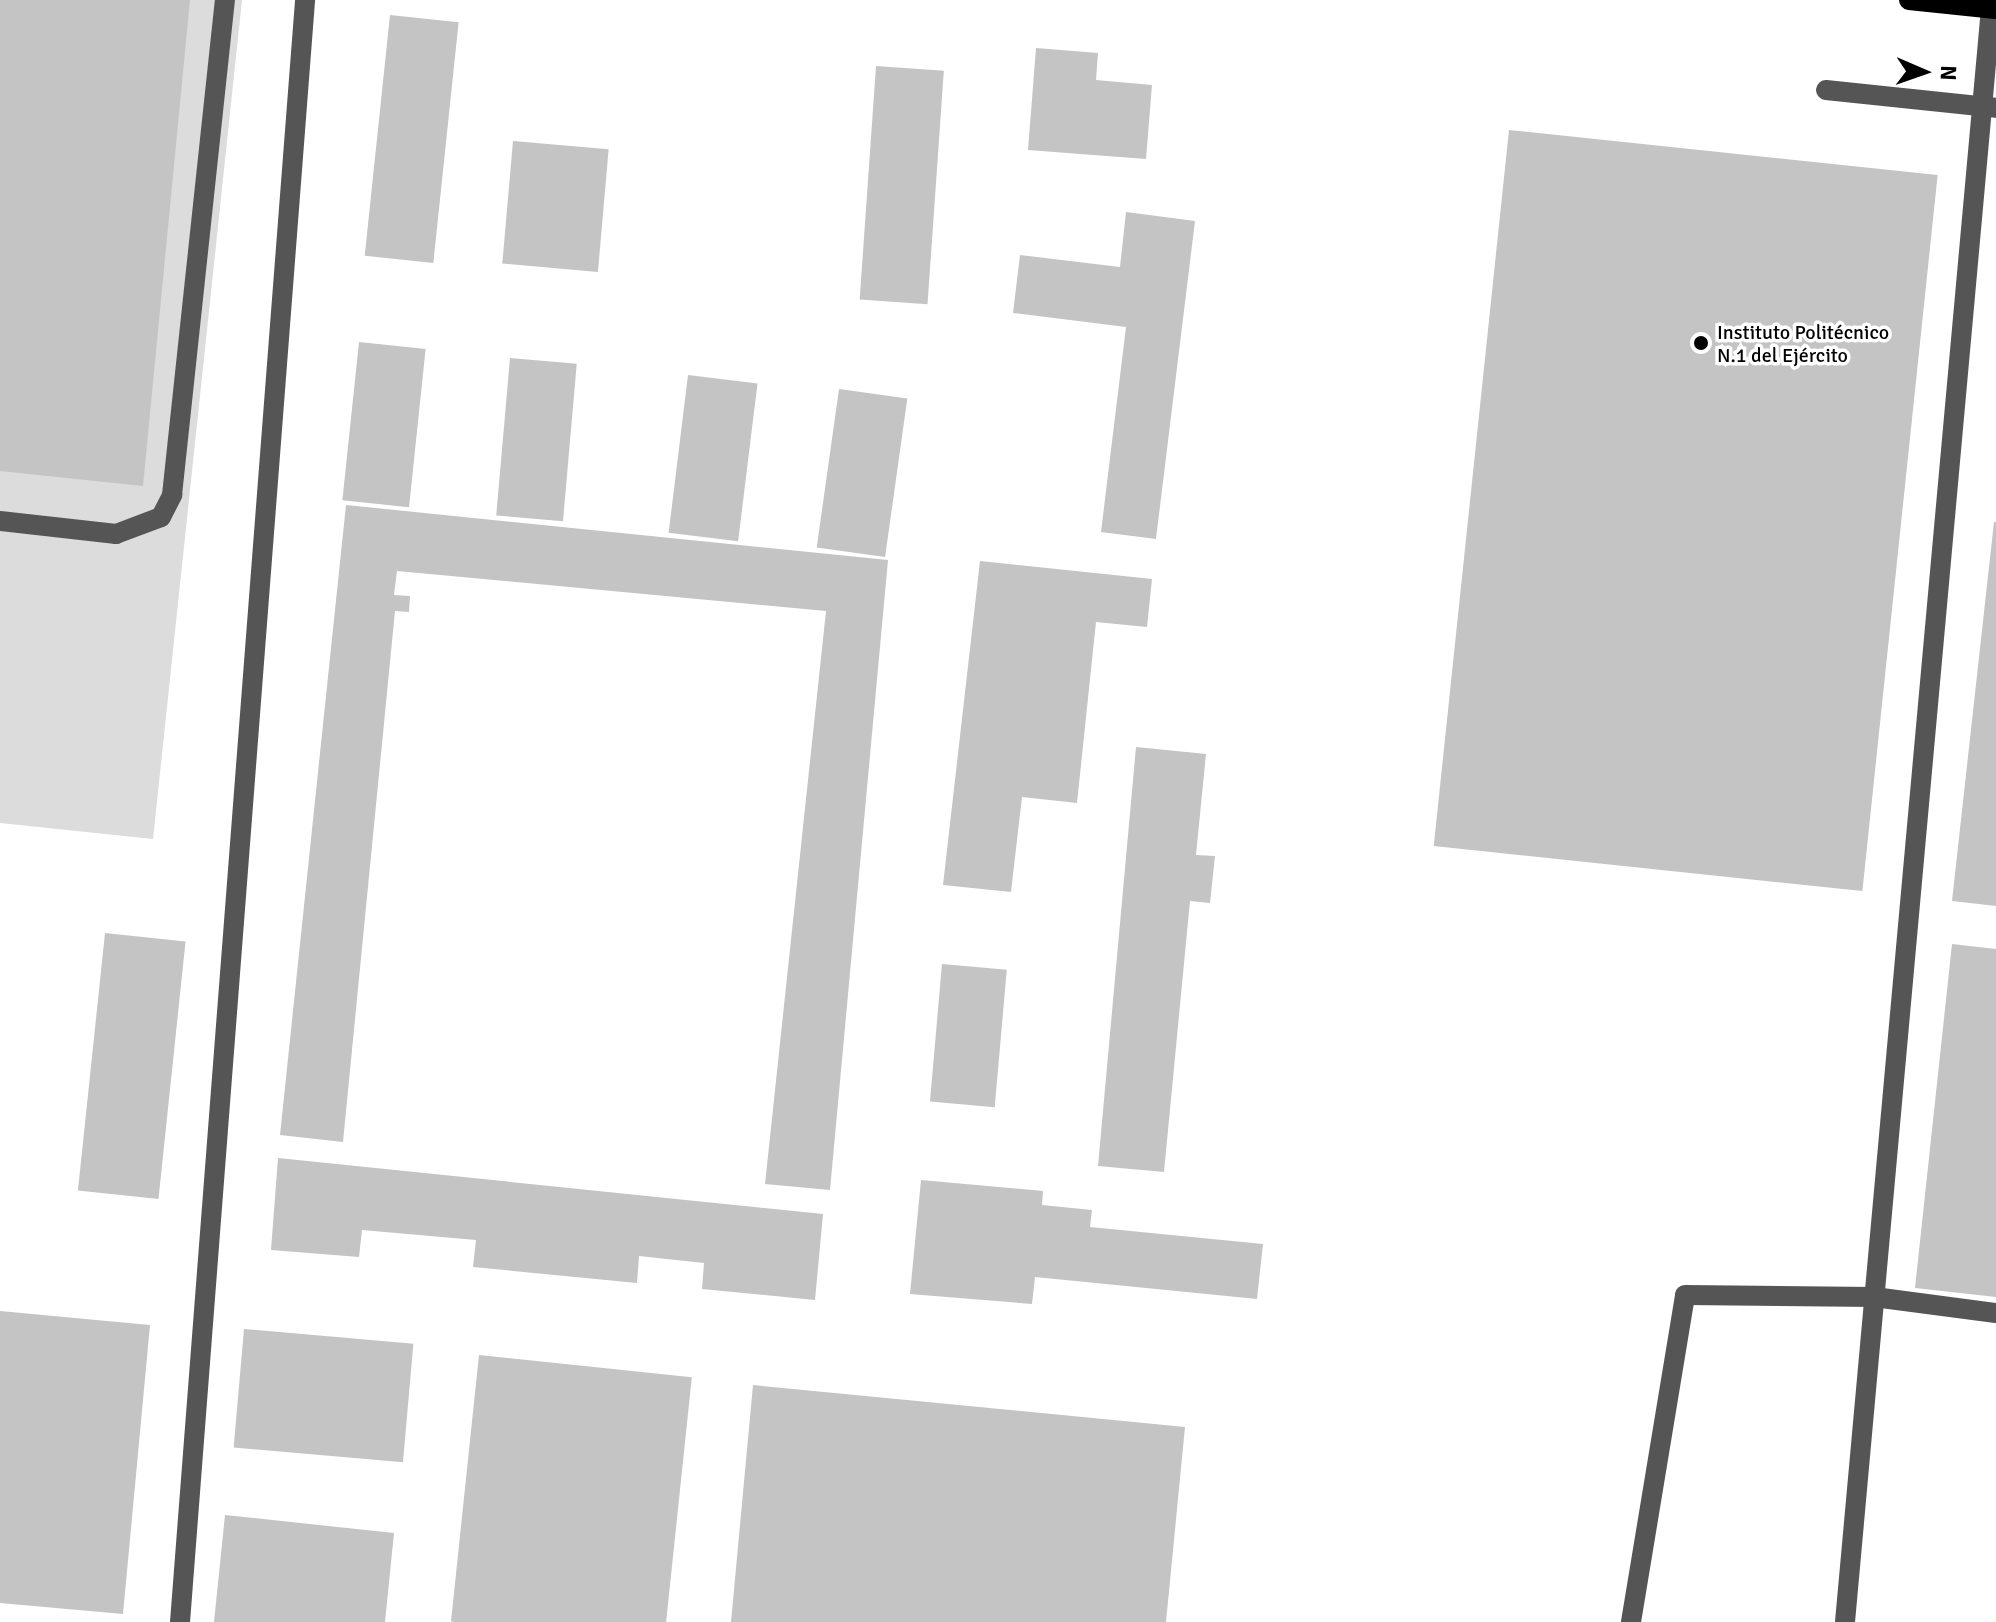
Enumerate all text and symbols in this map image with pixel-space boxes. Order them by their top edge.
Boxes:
north arrow [1884,32,1964,112]
text: N [1935,65,1962,81]
place label: Instituto Politécnico N.1 del Ejército [1717,320,1889,367]
marker: Instituto Politécnico N.1 del Ejército [1692,334,1710,352]

